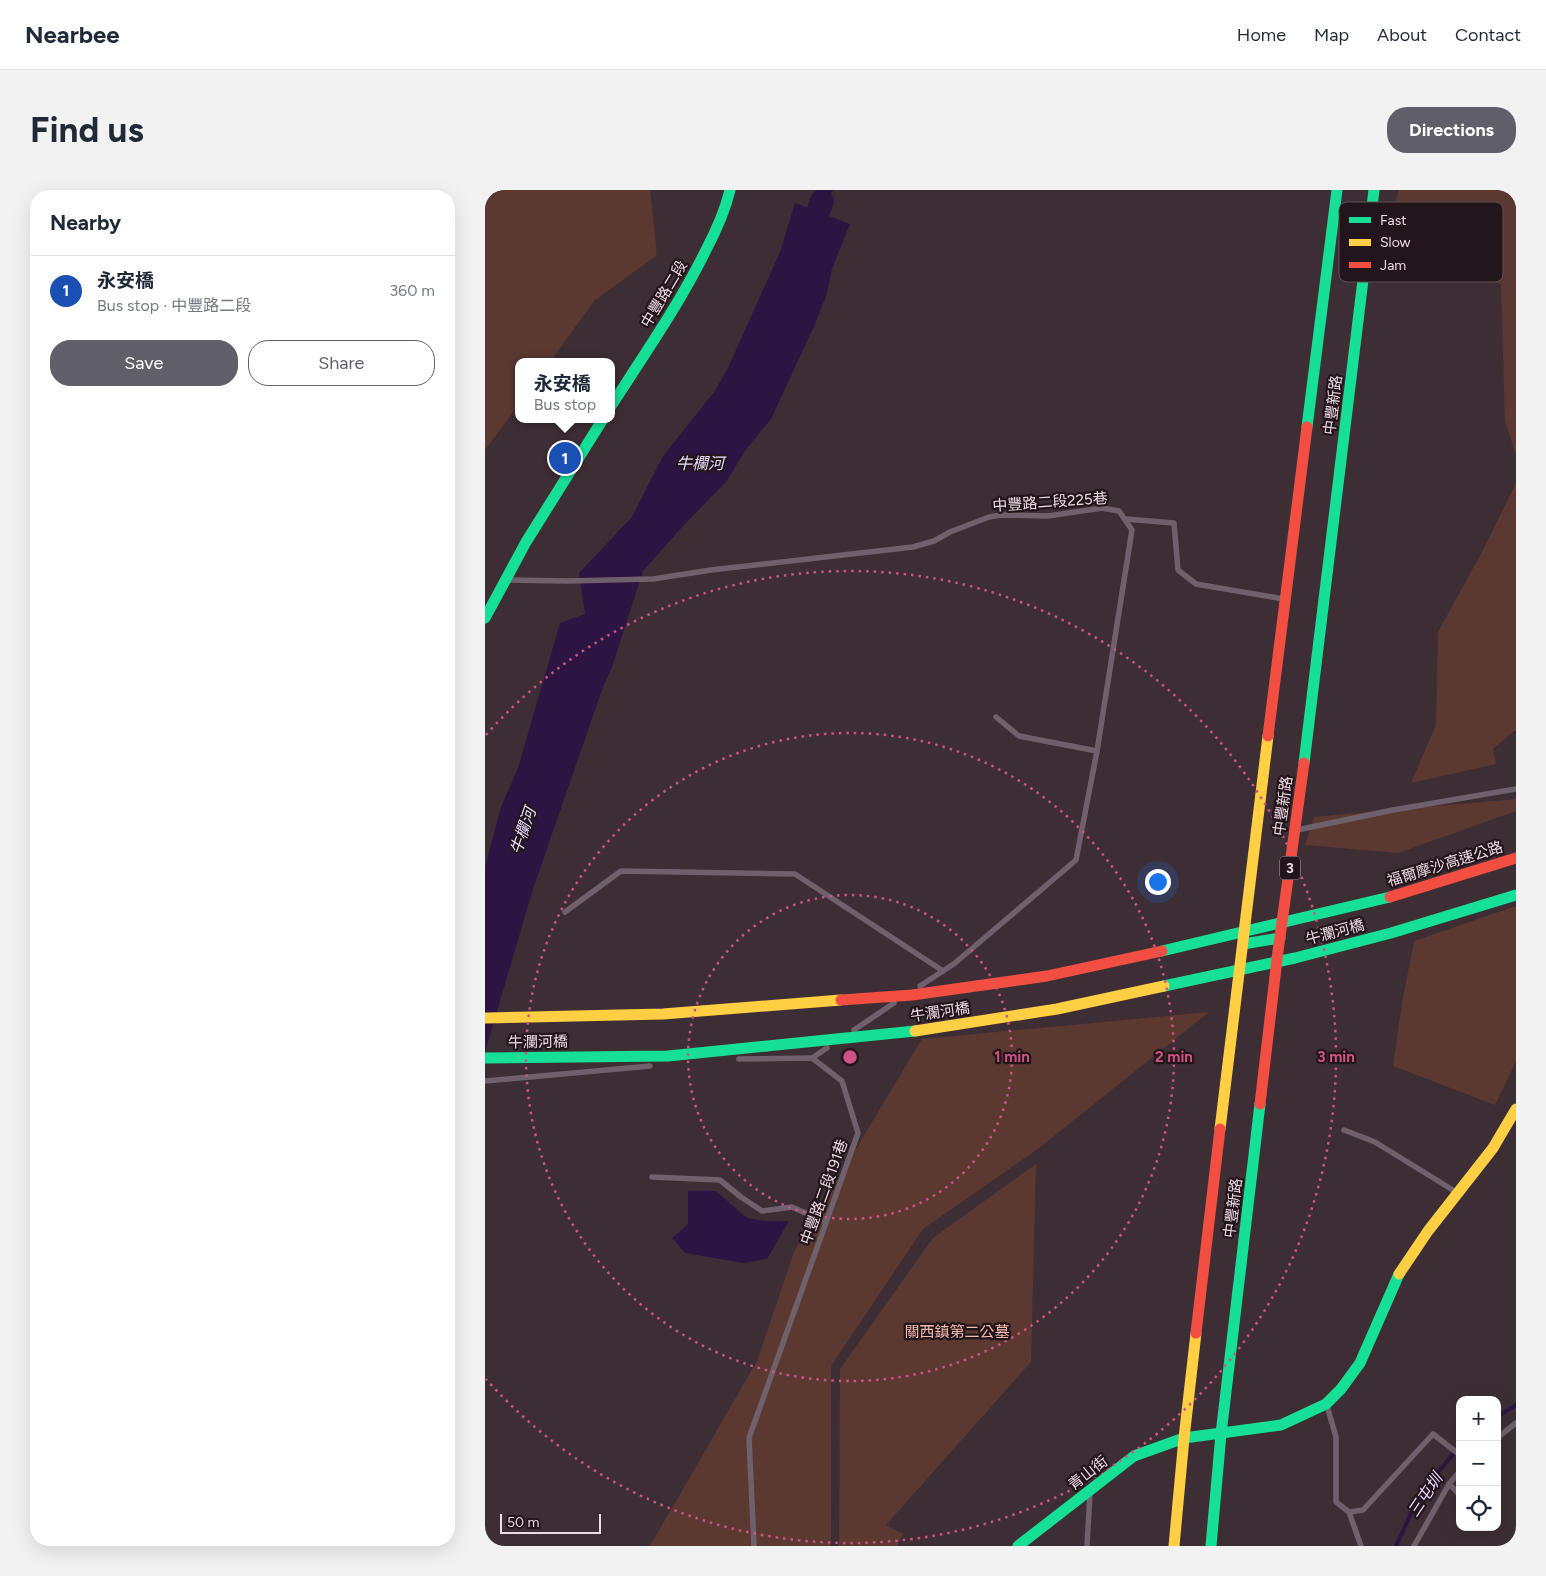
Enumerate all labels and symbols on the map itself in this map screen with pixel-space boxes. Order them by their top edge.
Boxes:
legend [1339,202,1503,282]
text: Fast [1380,212,1406,229]
text: Slow [1380,234,1411,251]
street label: 中豐路二段 [637,257,691,331]
text: Jam [1380,257,1406,274]
street label: 中豐新路 [1320,374,1346,436]
pin: 1 [549,439,581,477]
water label: 牛欄河 [676,454,727,473]
street label: 中豐路二段225巷 [992,489,1108,515]
street label: 中豐新路 [1270,775,1296,837]
water label: 牛欄河 [506,802,541,857]
street label: 福爾摩沙高速公路 [1385,838,1505,890]
road number: 3 [1280,856,1300,880]
your location [1145,869,1171,895]
street label: 牛瀾河橋 [1304,916,1366,948]
street label: 牛瀾河橋 [909,999,971,1025]
street label: 牛瀾河橋 [508,1032,568,1052]
centre of rings [841,1048,859,1066]
text: 1 min [994,1048,1030,1066]
text: 2 min [1155,1048,1193,1066]
text: 3 min [1317,1048,1355,1066]
street label: 中豐路二段191巷 [797,1137,851,1247]
street label: 中豐新路 [1220,1177,1246,1239]
park label: 關西鎮第二公墓 [904,1323,1010,1341]
street label: 青山街 [1065,1452,1111,1494]
water label: 三屯圳 [1404,1468,1447,1520]
scale bar [500,1511,601,1534]

